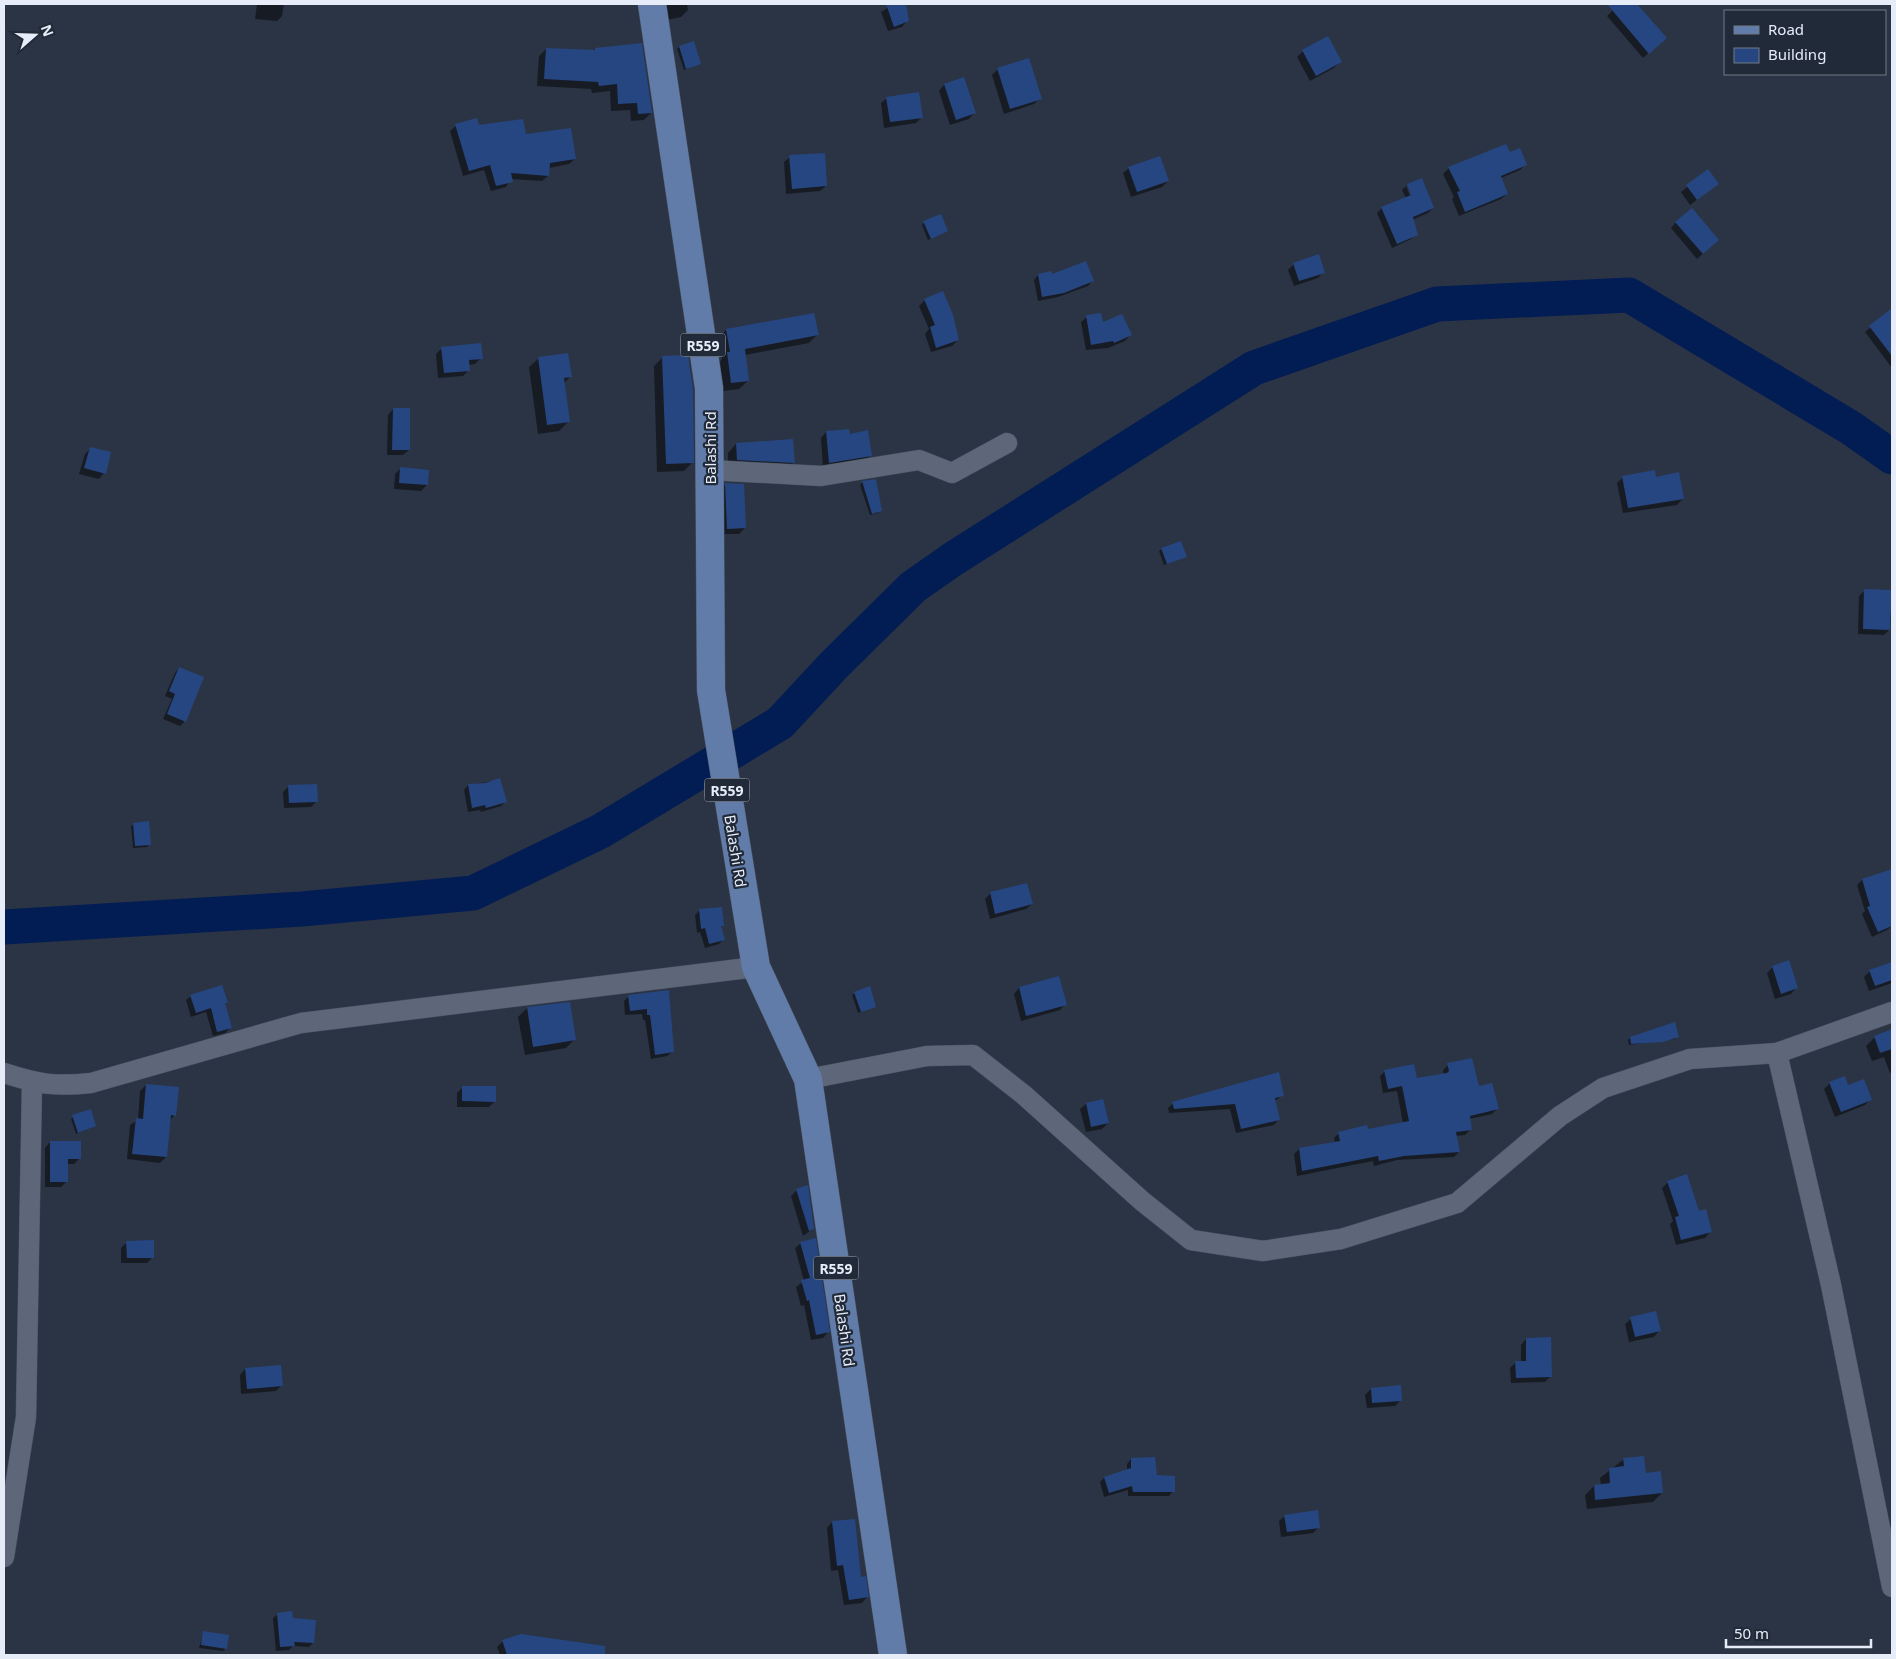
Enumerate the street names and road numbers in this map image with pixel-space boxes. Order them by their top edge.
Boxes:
road number: R559 [680,334,726,356]
street label: Balashi Rd [700,411,720,485]
road number: R559 [704,778,750,802]
street label: Balashi Rd [720,813,752,889]
road number: R559 [814,1256,858,1280]
street label: Balashi Rd [830,1292,860,1368]

